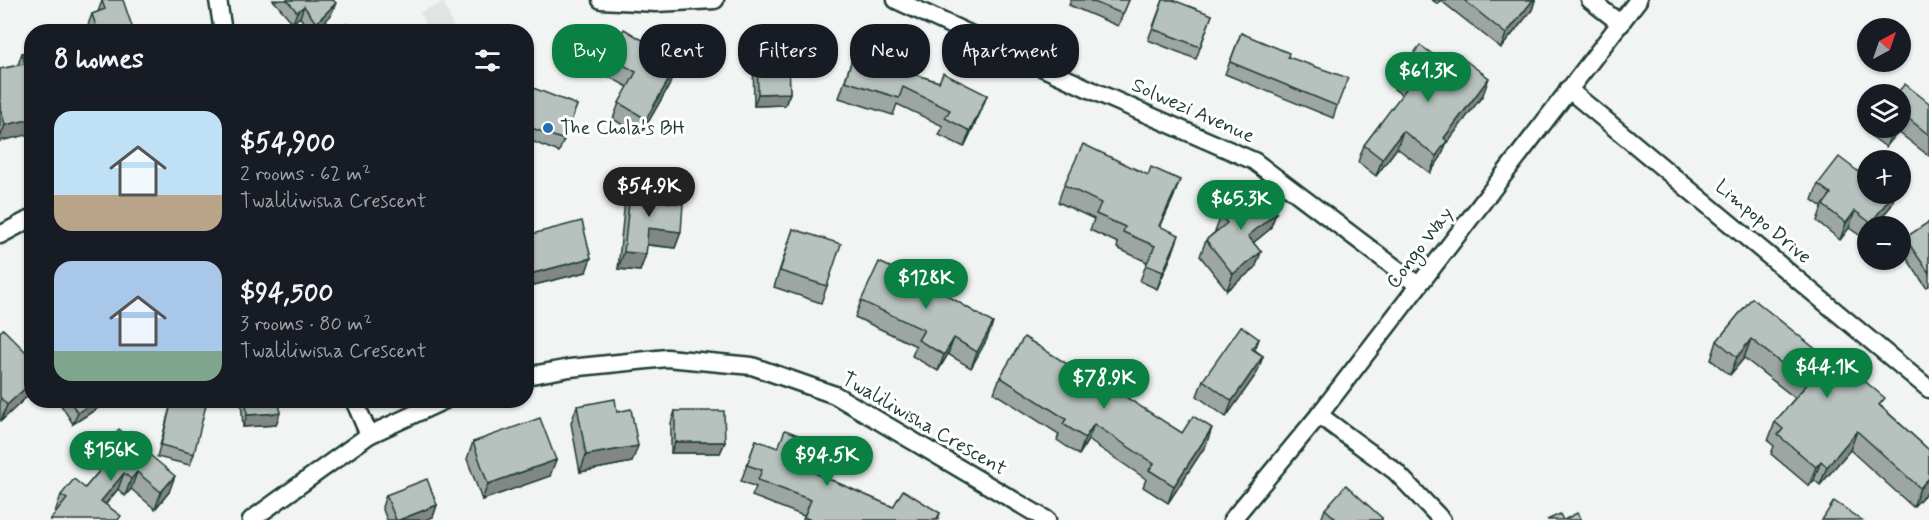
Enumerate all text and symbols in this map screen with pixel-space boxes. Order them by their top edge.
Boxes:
north arrow [1857,18,1911,72]
map controls [1857,18,1911,270]
chip: Buy [552,24,627,78]
chip: Rent [639,24,726,78]
chip: Filters [738,24,838,78]
chip: New [850,24,930,78]
chip: Apartment [942,24,1079,78]
text: 8 homes [54,43,144,77]
icon: filters [471,44,504,77]
pin: $61.3K [1379,52,1477,103]
text: $61.3K [1399,58,1457,85]
street label: Solwezi Avenue [1127,72,1259,150]
button: layers [1857,84,1911,138]
place label: The Chola's BH [560,115,685,142]
marker: The Chola's BH [541,121,555,135]
text: $54,900 [240,127,335,161]
icon: home [102,135,174,207]
button: + [1857,150,1911,204]
text: 2 rooms · 62 m² [240,161,371,188]
pin: $54.9K [600,167,698,218]
text: $54.9K [617,173,681,200]
street label: Limpopo Drive [1709,174,1817,270]
pin: $65.3K [1192,180,1290,231]
text: $65.3K [1211,186,1271,213]
text: Twaliliwisha Crescent [240,188,427,215]
street label: Congo Way [1380,202,1460,295]
button: − [1857,216,1911,270]
pin: $128K [884,259,968,310]
text: $128K [898,265,954,292]
text: $94,500 [240,277,333,311]
icon: home [102,285,174,357]
text: 3 rooms · 80 m² [240,311,372,338]
text: Twaliliwisha Crescent [240,338,427,365]
pin: $44.1K [1778,348,1876,399]
text: $44.1K [1796,354,1858,381]
pin: $78.9K [1055,359,1153,410]
text: $78.9K [1073,365,1135,392]
street label: Twaliliwisha Crescent [836,366,1012,482]
pin: $156K [69,431,153,482]
pin: $94.5K [778,436,876,487]
text: $156K [84,437,138,464]
text: $94.5K [795,442,859,469]

